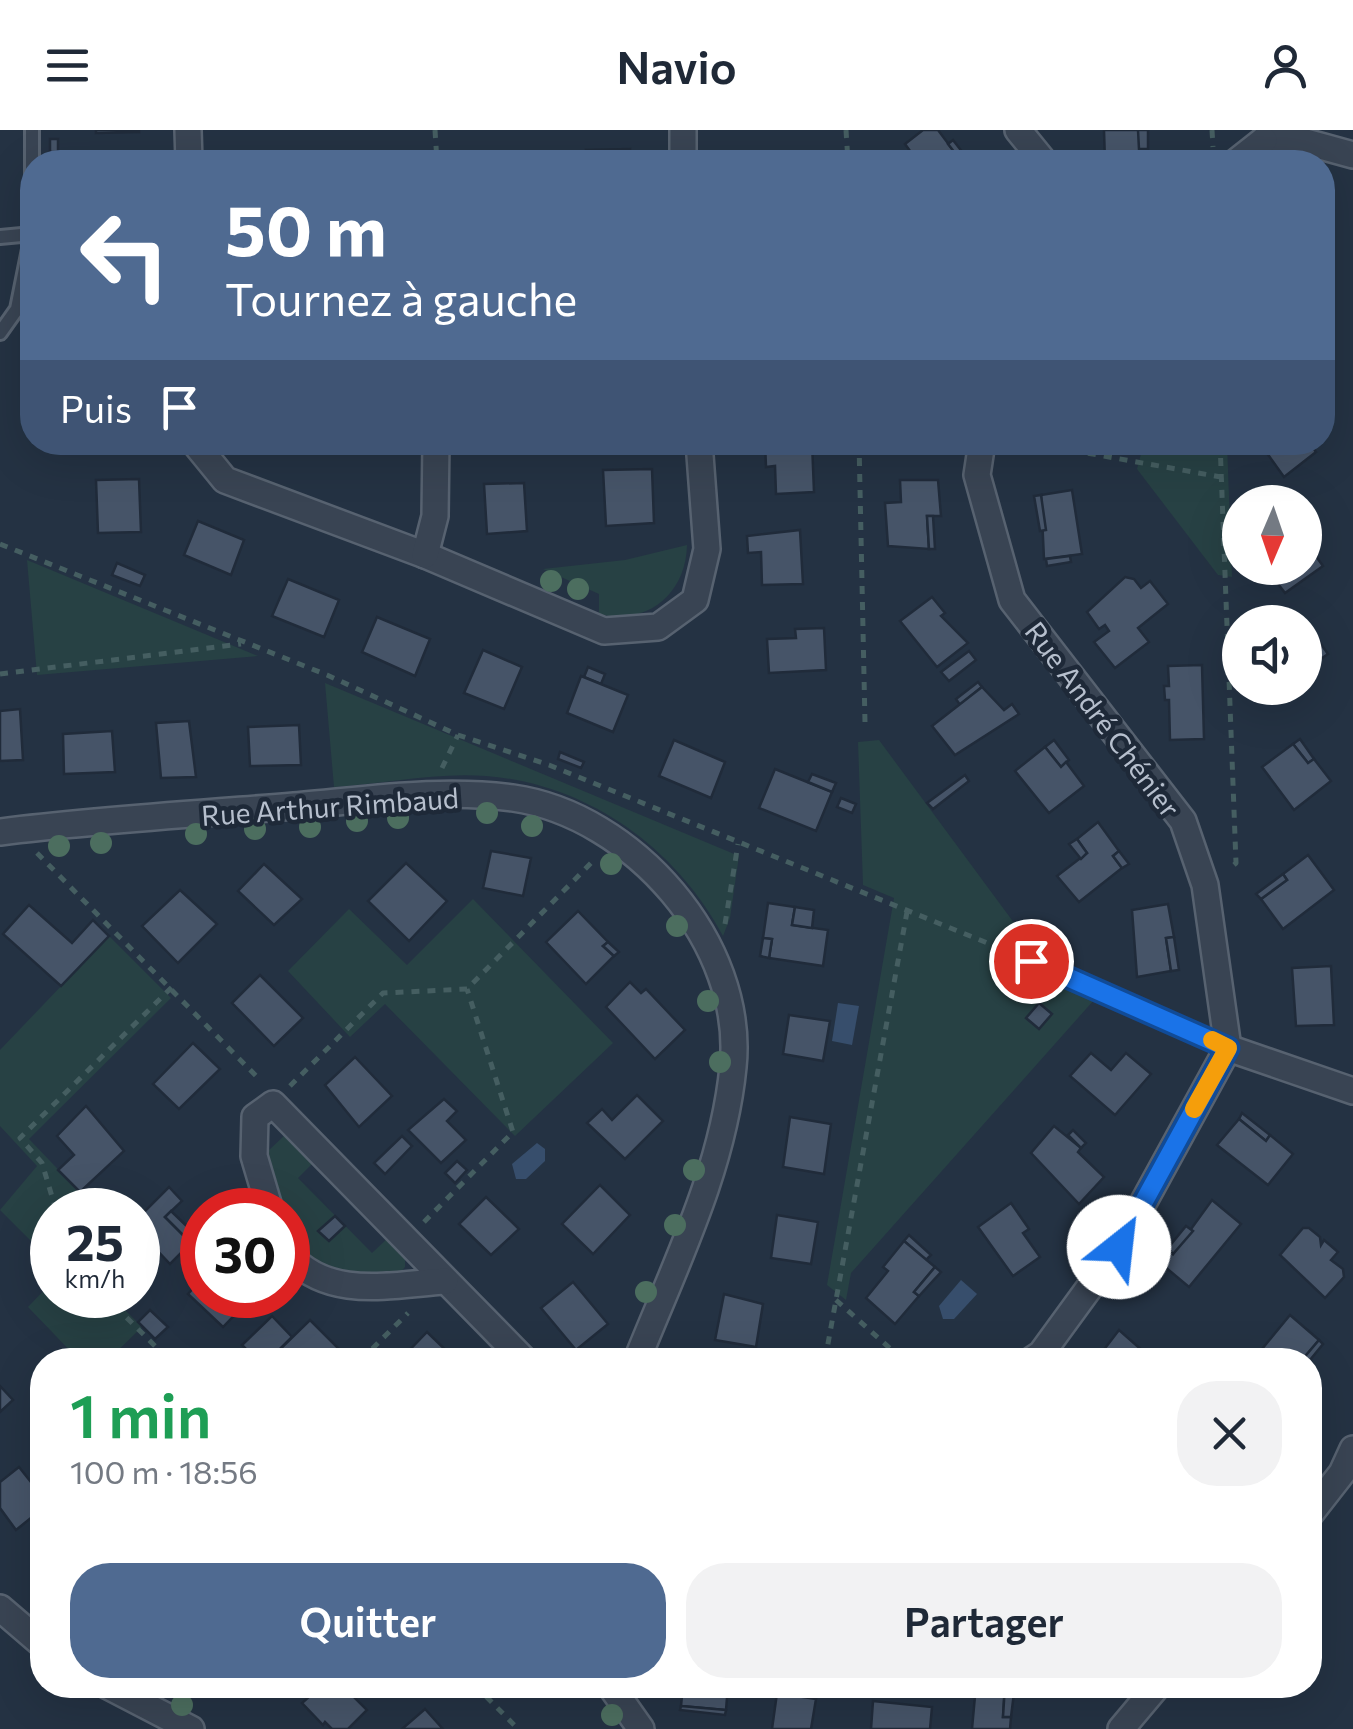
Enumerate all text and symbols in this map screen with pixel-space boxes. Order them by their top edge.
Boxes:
icon: menu [40,38,95,93]
text: Navio [616,38,737,93]
icon: person [1258,38,1313,93]
text: 50 m [225,185,387,270]
icon: left [60,190,190,320]
text: Tournez à gauche [225,270,577,325]
icon: arrive [152,380,207,435]
text: Puis [60,384,132,431]
north arrow [1222,485,1322,585]
map controls [1222,485,1322,705]
button: sound [1222,605,1322,705]
street label: Rue André Chénier [1018,615,1188,823]
street label: Rue Arthur Rimbaud [200,780,460,832]
pin [989,919,1074,1004]
icon: arrive [1004,934,1059,989]
speed limit sign: 30 [180,1188,310,1318]
position arrow [1067,1195,1171,1299]
text: 25 [66,1210,124,1271]
text: km/h [65,1263,125,1293]
text: 1 min [70,1377,211,1450]
button: close [1177,1381,1282,1486]
text: 100 m · 18:56 [70,1451,258,1491]
button: Quitter [70,1563,666,1678]
button: Partager [686,1563,1282,1678]

